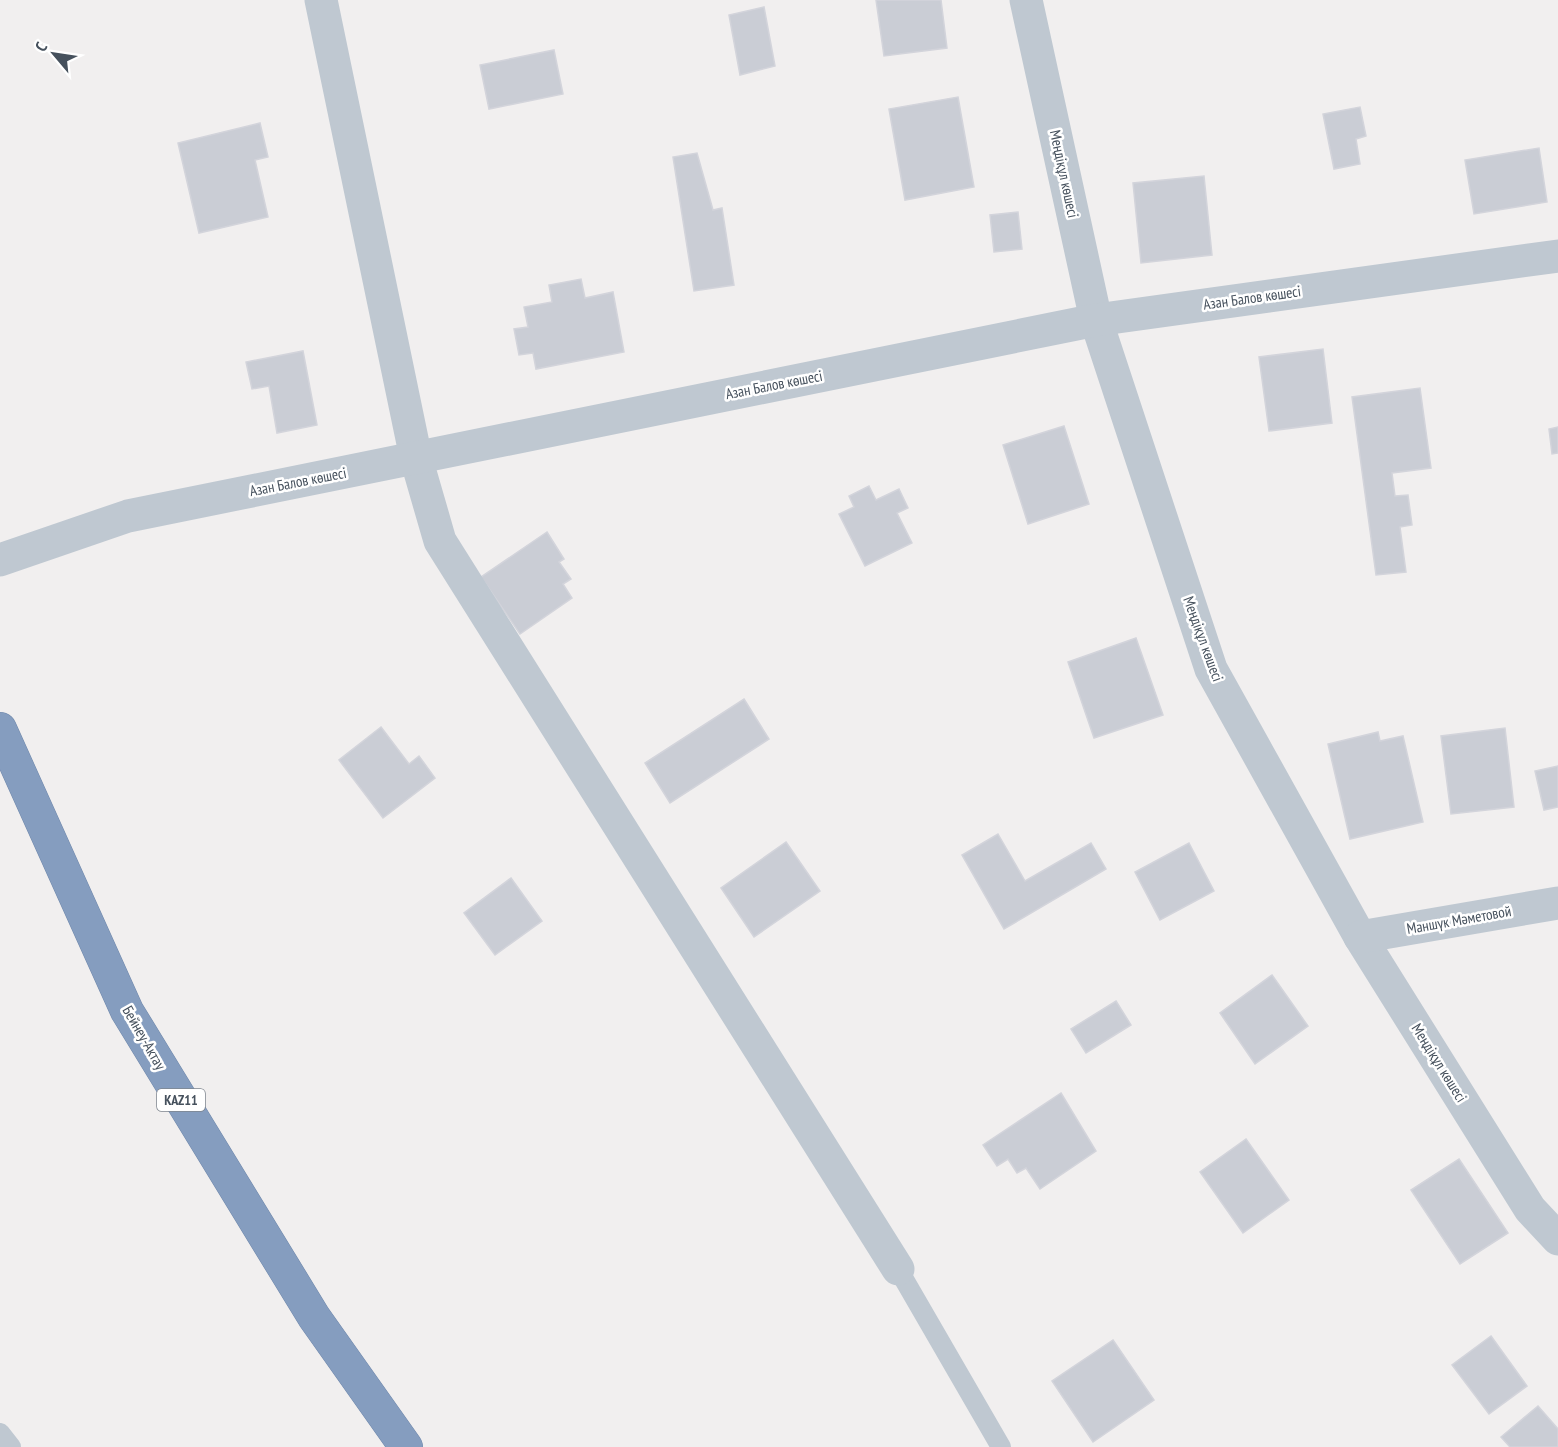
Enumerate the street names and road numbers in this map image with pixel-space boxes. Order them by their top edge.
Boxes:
street label: Меңдіқұл көшесі [1046,128,1083,220]
street label: Азан Балов көшесі [1202,281,1302,314]
street label: Азан Балов көшесі [724,366,824,403]
street label: Азан Балов көшесі [248,463,348,500]
street label: Меңдіқұл көшесі [1179,594,1228,684]
street label: Маншүк Мәметовой [1405,901,1513,938]
street label: Бейнеу-Актау [118,1002,171,1073]
street label: Меңдіқұл көшесі [1408,1020,1471,1106]
road number: KAZ11 [157,1089,205,1111]

